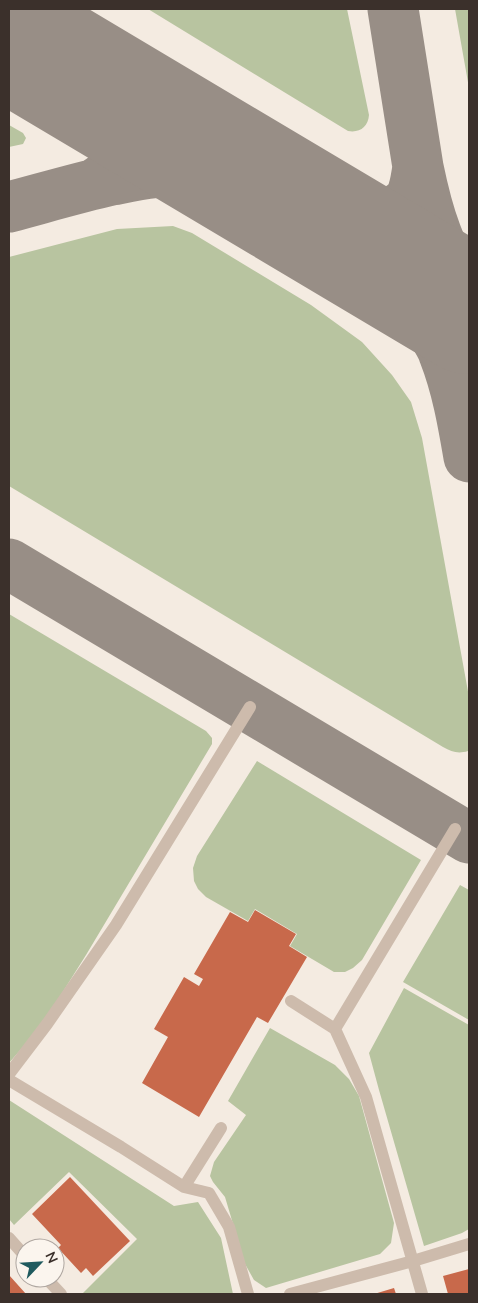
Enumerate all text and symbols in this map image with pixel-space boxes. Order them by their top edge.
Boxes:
north arrow [15,1238,65,1288]
text: N [41,1249,62,1266]

